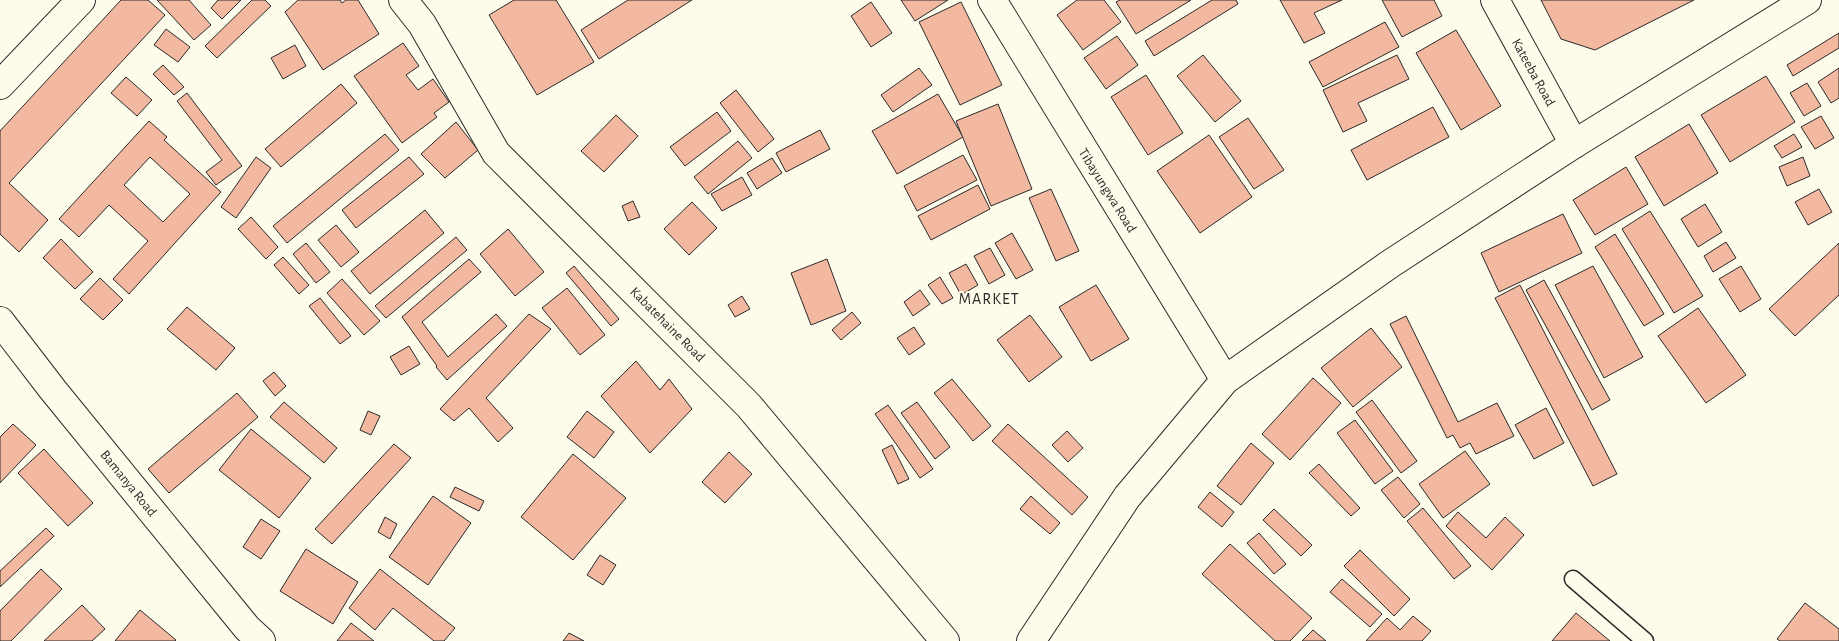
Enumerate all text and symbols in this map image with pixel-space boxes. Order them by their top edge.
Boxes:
street label: Kateeba Road [1509,36,1557,109]
street label: Tibayungwa Road [1076,146,1139,235]
street label: Kabatehaine Road [627,285,707,365]
district label: MARKET [958,291,1020,307]
street label: Bamanya Road [97,448,159,519]

